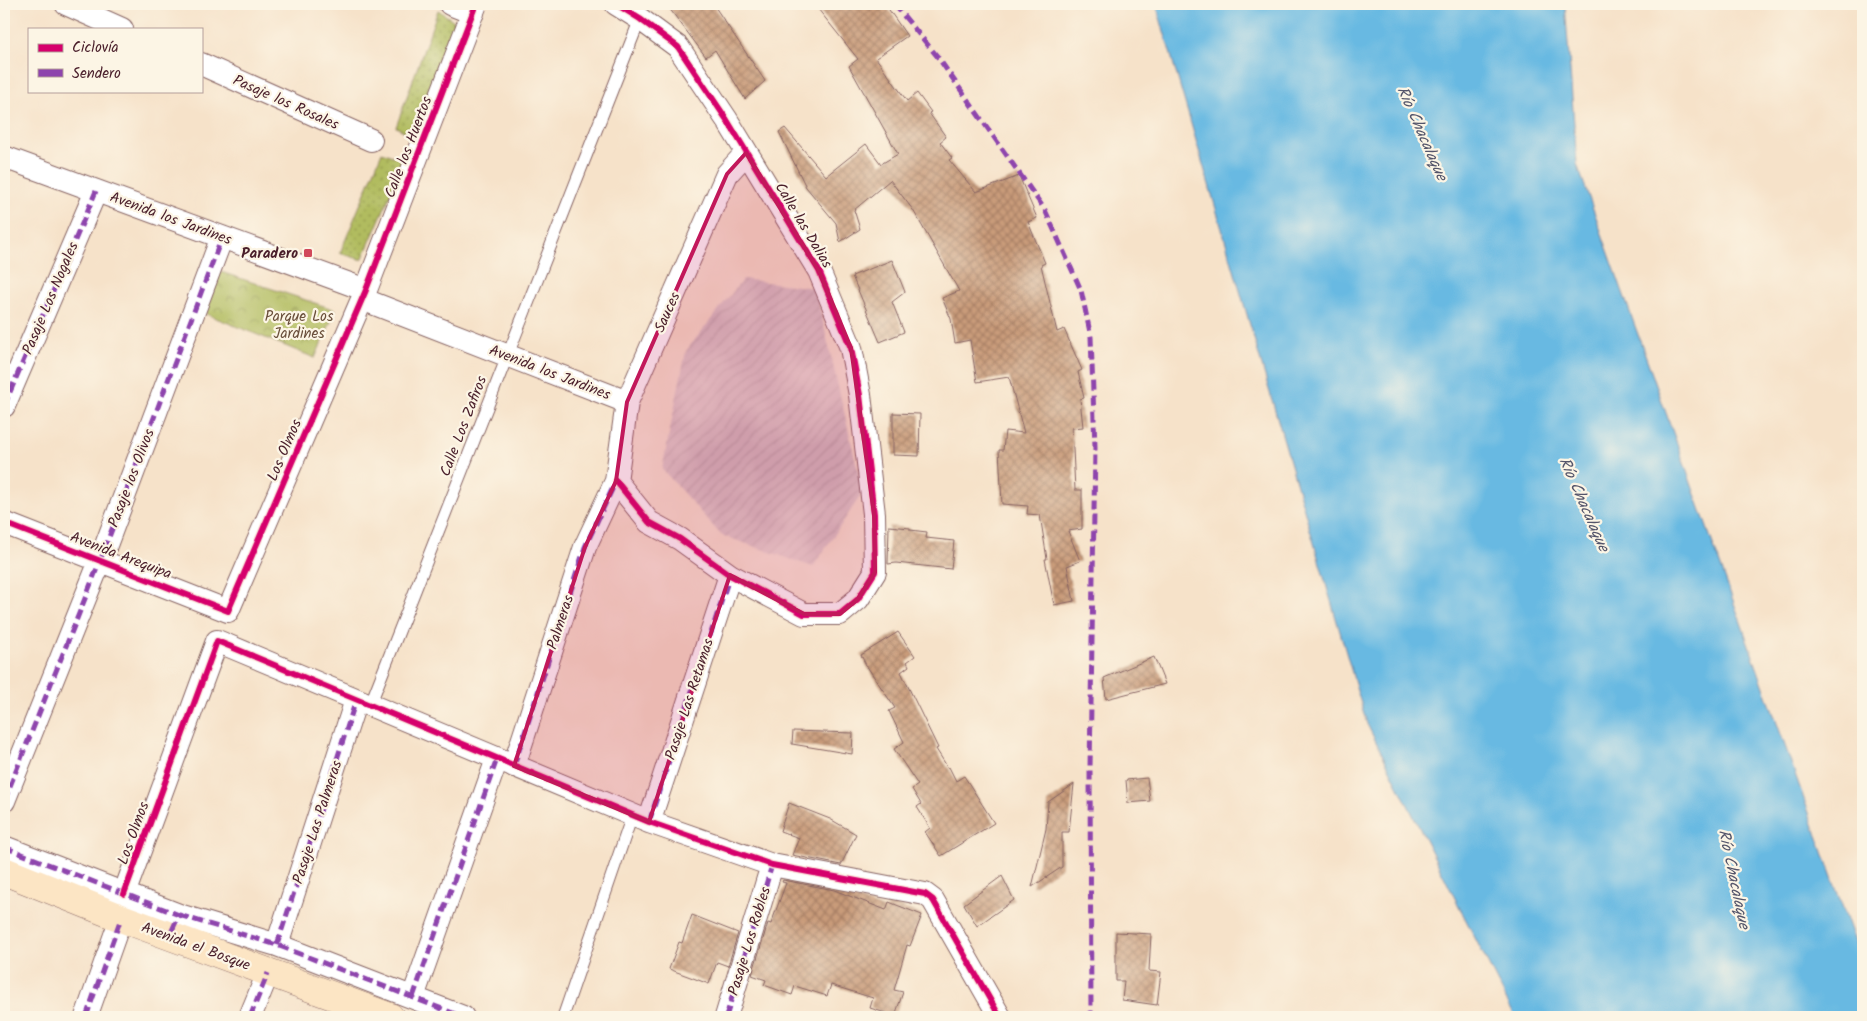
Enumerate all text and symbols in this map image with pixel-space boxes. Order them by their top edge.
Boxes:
legend [28,28,202,92]
text: Ciclovía [72,36,119,60]
text: Sendero [72,62,121,86]
street label: Pasaje los Rosales [229,69,343,137]
water label: Río Chacalaque [1390,82,1454,186]
street label: Calle los Huertos [379,93,440,202]
street label: Calle las Dalias [768,178,839,274]
street label: Avenida los Jardines [106,186,236,252]
street label: Pasaje Los Nogales [16,238,86,359]
place label: Paradero [241,242,298,266]
marker: Paradero [302,247,314,259]
street label: Sauces [648,288,688,336]
park label: Parque Los Jardines [265,305,334,346]
street label: Avenida los Jardines [485,339,614,407]
street label: Calle Los Zafiros [434,372,494,480]
street label: Los Olmos [261,415,309,485]
street label: Pasaje los Olivos [102,425,162,531]
water label: Río Chacalaque [1552,453,1616,557]
street label: Avenida Arequipa [66,526,175,586]
street label: Palmeras [541,591,581,653]
street label: Pasaje Las Retamas [659,635,721,763]
street label: Pasaje Las Palmeras [287,757,349,887]
street label: Los Olmos [111,798,157,868]
water label: Río Chacalaque [1711,827,1757,933]
street label: Pasaje Los Robles [722,883,778,999]
street label: Avenida el Bosque [138,916,254,978]

